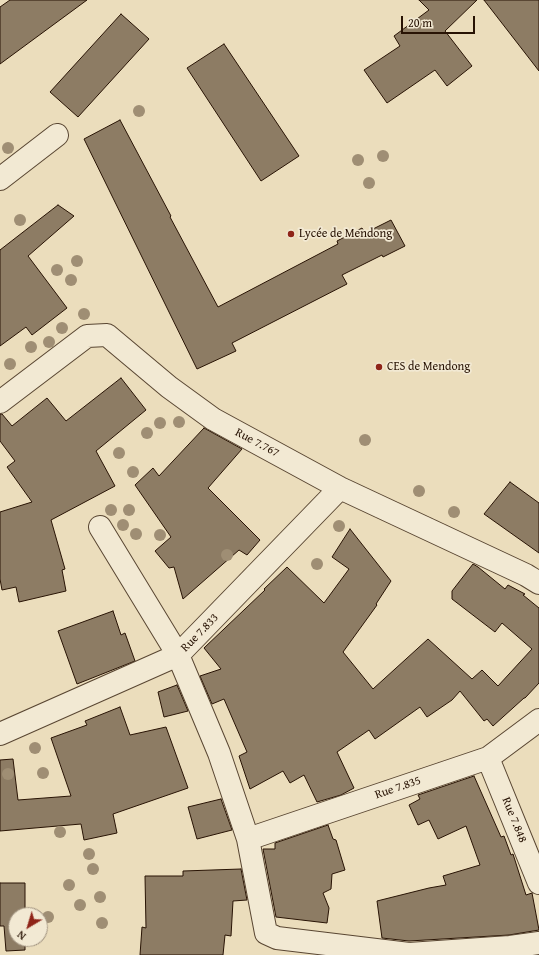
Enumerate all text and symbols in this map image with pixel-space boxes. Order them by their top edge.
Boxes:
scale bar [403,8,477,34]
text: 20 m [408,14,432,31]
place label: Lycée de Mendong [299,227,392,241]
marker: Lycée de Mendong [286,229,296,239]
place label: CES de Mendong [387,360,470,374]
marker: CES de Mendong [374,362,384,372]
street label: Rue 7.767 [233,425,281,461]
street label: Rue 7.833 [178,611,222,655]
street label: Rue 7.835 [373,773,423,803]
street label: Rue 7.848 [498,795,530,845]
north arrow [8,907,48,947]
text: N [13,927,29,944]

